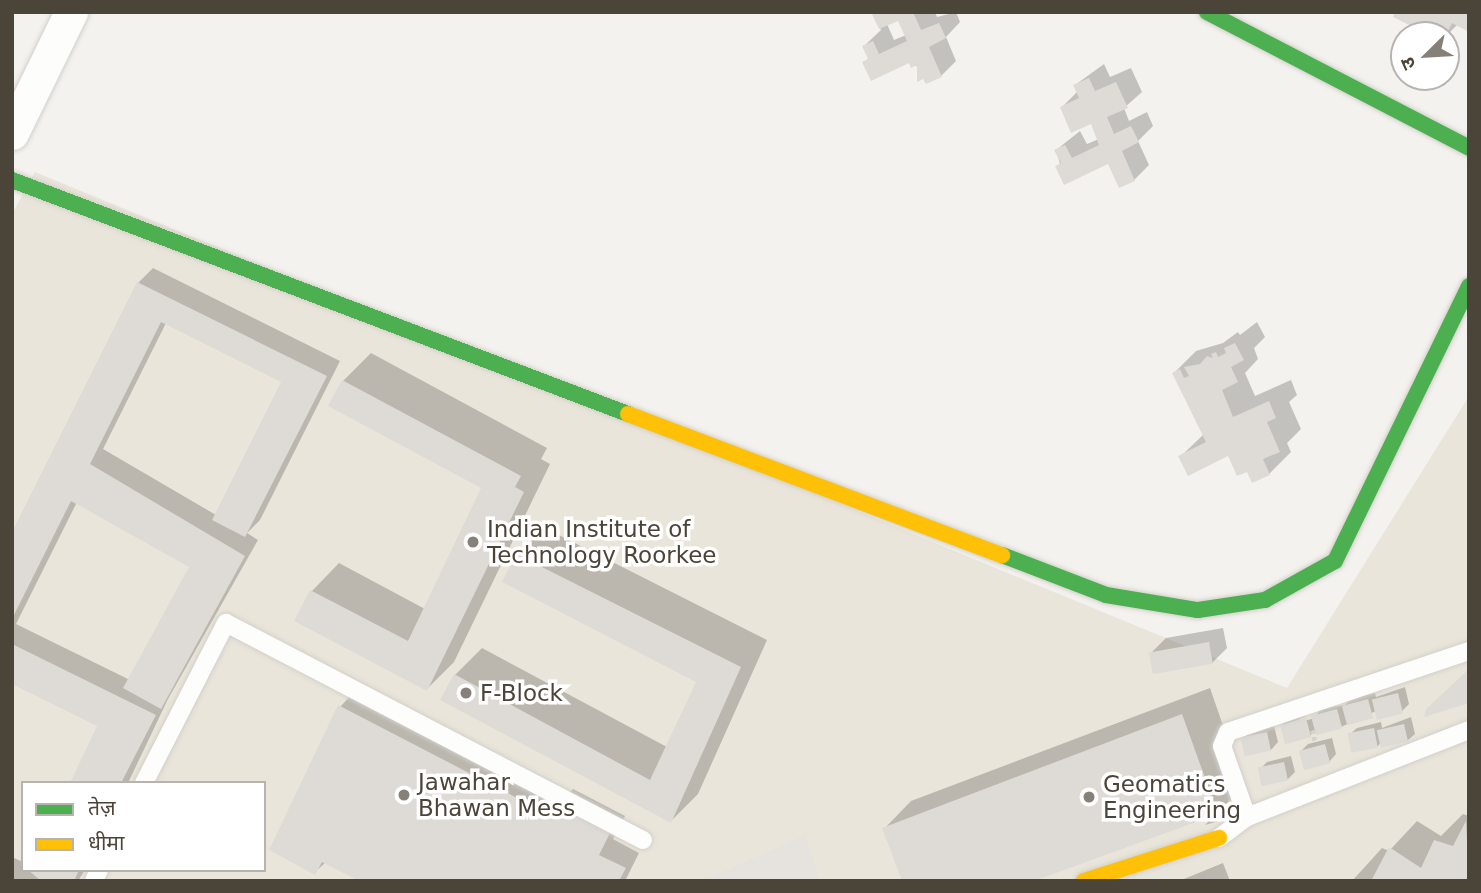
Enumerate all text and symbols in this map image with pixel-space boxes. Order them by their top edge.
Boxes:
north arrow [1390,21,1460,91]
text: उ [1395,54,1420,73]
place label: Indian Institute of Technology Roorkee [487,515,716,569]
marker: Indian Institute of Technology Roorkee [465,534,481,550]
place label: F-Block [480,679,563,707]
marker: F-Block [458,685,474,701]
place label: Jawahar Bhawan Mess [418,768,575,822]
place label: Geomatics Engineering [1103,770,1241,824]
legend [21,781,266,872]
marker: Jawahar Bhawan Mess [396,787,412,803]
marker: Geomatics Engineering [1081,789,1097,805]
text: तेज़ [88,796,116,820]
text: धीमा [88,831,124,855]

